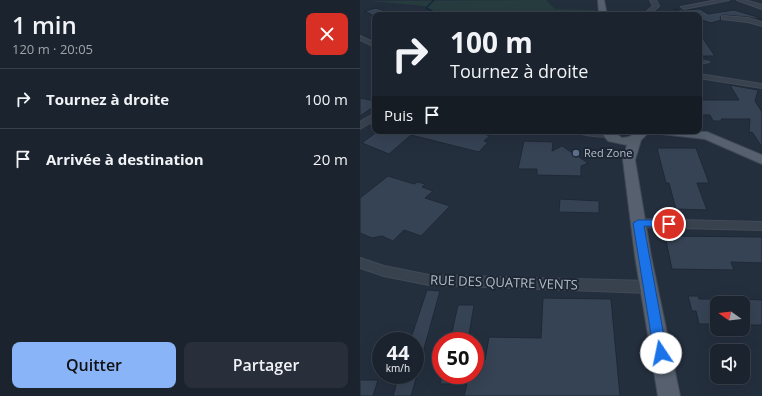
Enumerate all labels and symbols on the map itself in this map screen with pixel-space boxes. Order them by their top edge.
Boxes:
place label: Red Zone [584,145,632,160]
marker: Red Zone [571,148,581,158]
pin [652,207,686,241]
street label: RUE DES QUATRE VENTS [430,270,578,294]
north arrow [710,296,750,336]
speed limit sign: 50 [432,332,484,384]
position arrow [640,332,682,374]

